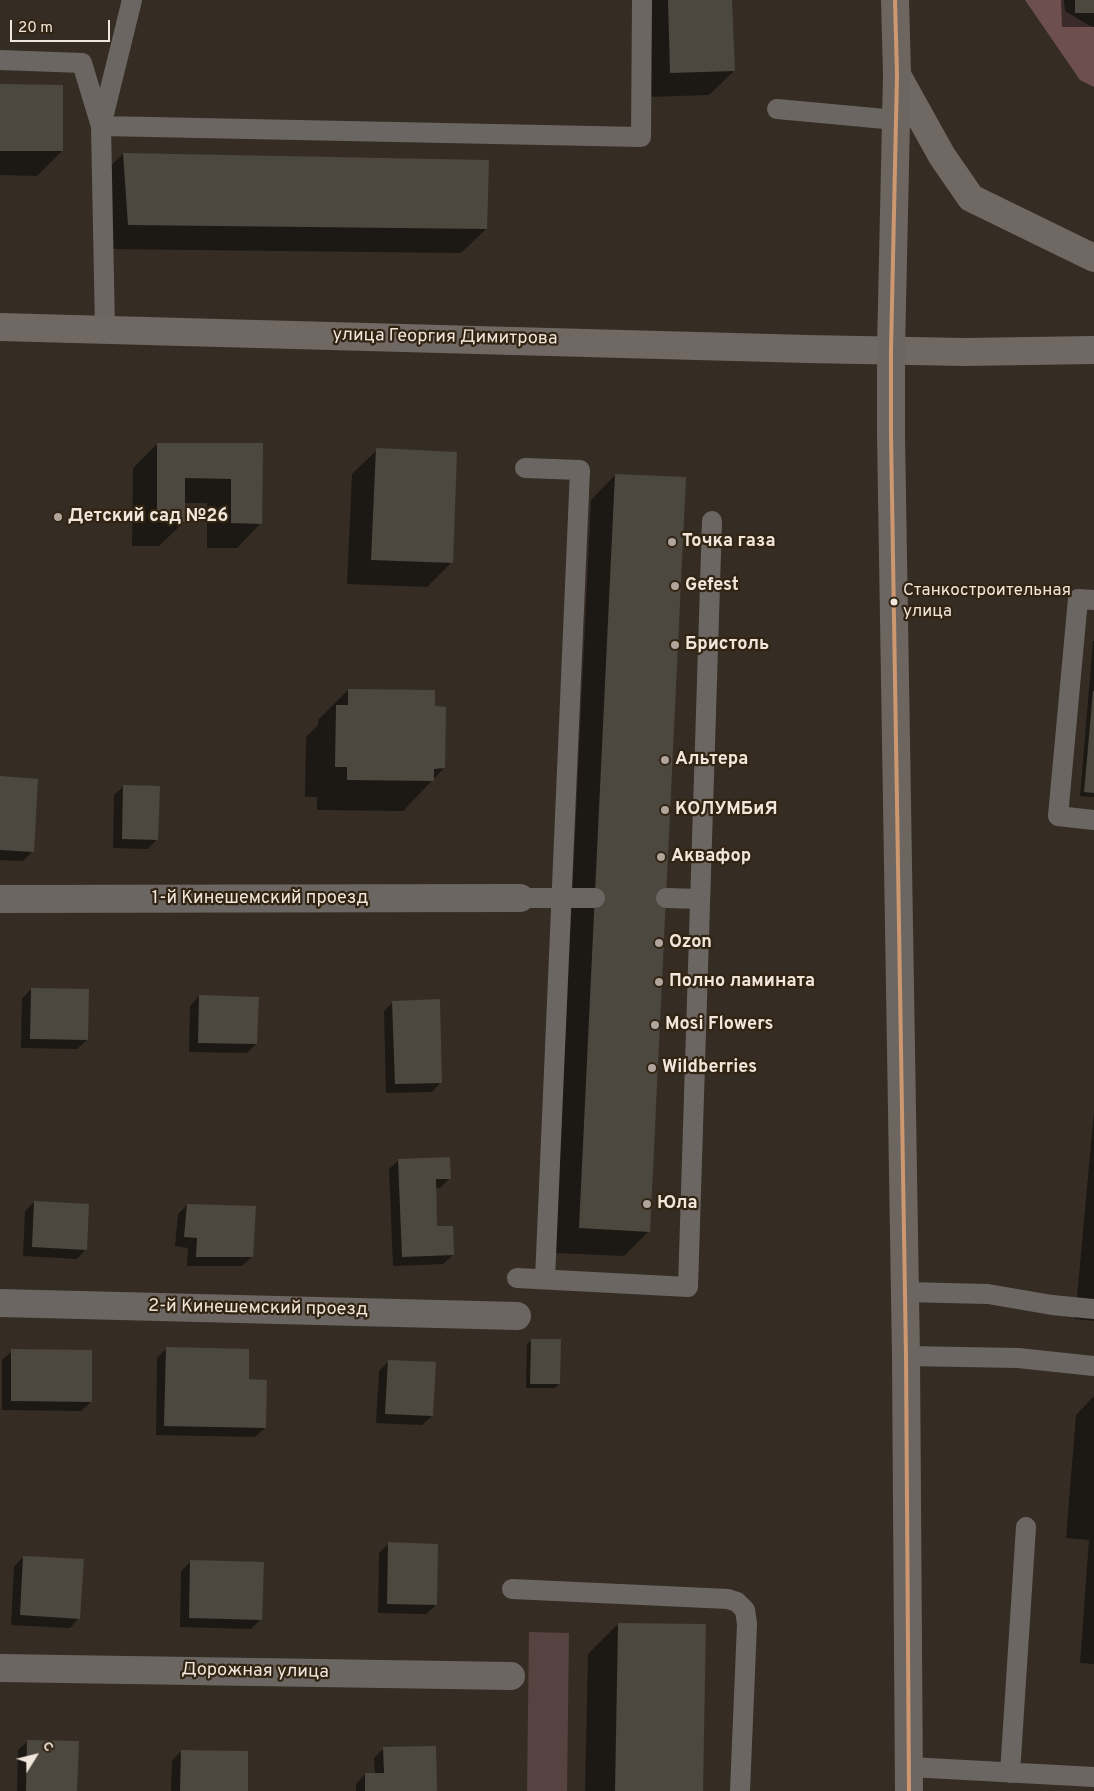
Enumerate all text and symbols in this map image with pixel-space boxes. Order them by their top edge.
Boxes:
scale bar [12,10,112,42]
text: 20 m [18,19,53,38]
street label: улица Георгия Димитрова [332,325,558,351]
place label: Детский сад №26 [68,506,228,528]
marker: Детский сад №26 [52,511,64,523]
place label: Точка газа [682,531,775,553]
marker: Точка газа [666,536,678,548]
place label: Gefest [685,575,739,597]
marker: Gefest [669,580,681,592]
place label: Станкостроительная улица [903,582,1071,622]
marker: Станкостроительная улица [889,597,899,607]
place label: Бристоль [685,634,769,656]
marker: Бристоль [669,639,681,651]
place label: Альтера [675,749,748,771]
marker: Альтера [659,754,671,766]
place label: КОЛУМБиЯ [675,799,778,821]
marker: КОЛУМБиЯ [659,804,671,816]
place label: Аквафор [671,846,751,868]
marker: Аквафор [655,851,667,863]
street label: 1-й Кинешемский проезд [152,888,368,910]
place label: Ozon [669,932,712,954]
marker: Ozon [653,937,665,949]
place label: Полно ламината [669,971,815,993]
marker: Полно ламината [653,976,665,988]
place label: Mosi Flowers [665,1014,773,1036]
marker: Mosi Flowers [649,1019,661,1031]
place label: Wildberries [662,1057,757,1079]
marker: Wildberries [646,1062,658,1074]
place label: Юла [657,1193,697,1215]
marker: Юла [641,1198,653,1210]
street label: 2-й Кинешемский проезд [148,1296,368,1322]
street label: Дорожная улица [181,1660,329,1684]
north arrow [10,1731,60,1781]
text: С [38,1738,57,1756]

